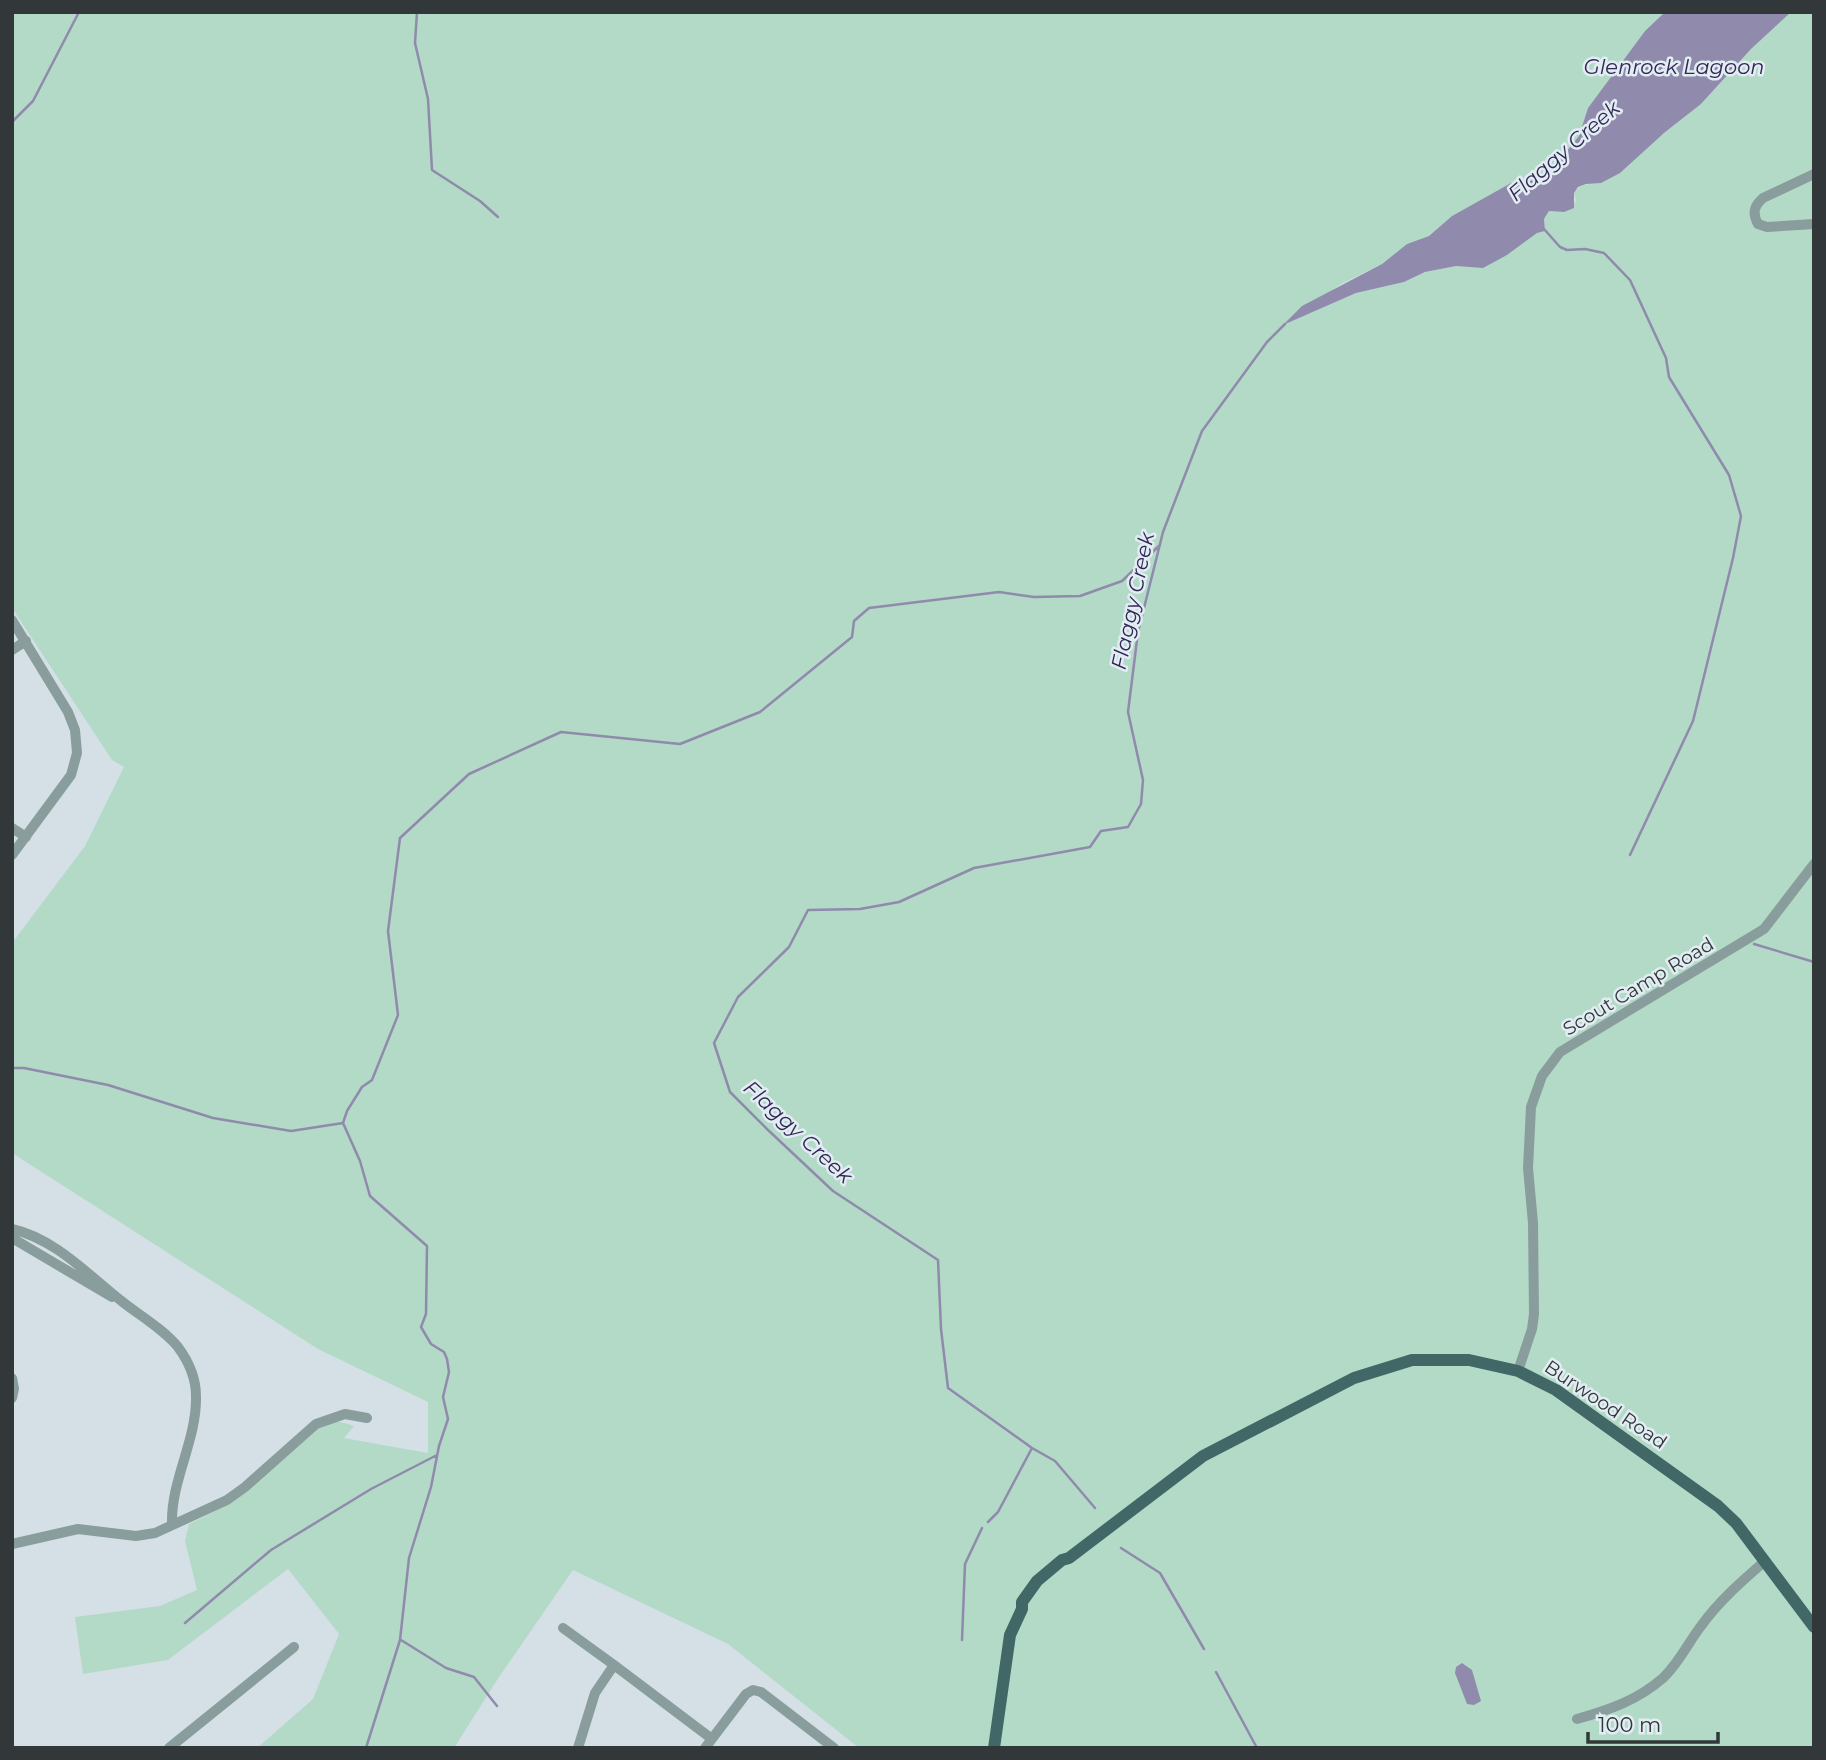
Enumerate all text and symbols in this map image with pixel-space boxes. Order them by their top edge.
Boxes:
water label: Glenrock Lagoon [1583,54,1765,79]
water label: Flaggy Creek [1503,94,1626,206]
water label: Flaggy Creek [1106,528,1160,672]
street label: Scout Camp Road [1559,932,1718,1041]
water label: Flaggy Creek [739,1075,859,1189]
street label: Burwood Road [1540,1355,1671,1454]
scale bar [1588,1700,1717,1744]
text: 100 m [1598,1712,1661,1737]

